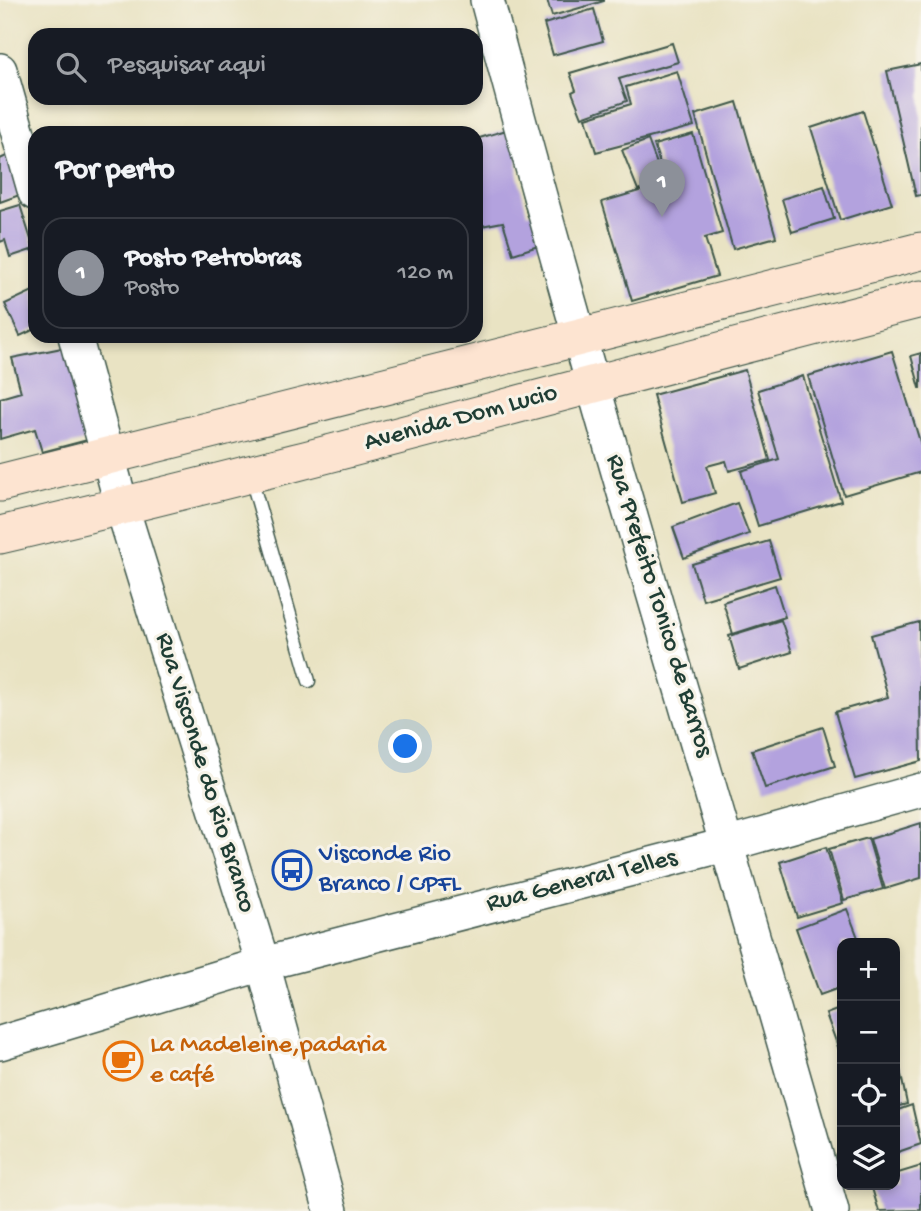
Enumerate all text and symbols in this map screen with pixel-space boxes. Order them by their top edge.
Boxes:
search box [28,28,483,105]
icon: search [52,48,90,86]
text: Pesquisar aqui [108,51,266,82]
text: Por perto [56,154,175,189]
pin: 1 [639,159,685,217]
text: Posto Petrobras [125,244,301,275]
text: 1 [76,260,86,287]
text: 120 m [398,260,453,287]
text: Posto [125,275,179,302]
street label: Avenida Dom Lucio [361,378,561,460]
street label: Rua Prefeito Tonico de Barros [597,451,719,762]
street label: Rua Visconde do Rio Branco [147,629,261,917]
your location [388,729,422,763]
place label: Visconde Rio Branco / CPFL [318,840,462,901]
street label: Rua General Telles [483,843,682,921]
bus stop icon: Visconde Rio Branco / CPFL [271,849,313,891]
map controls [837,938,900,1190]
button: + [837,938,900,1001]
button: − [837,1001,900,1064]
place label: La Madeleine,padaria e café [150,1031,388,1092]
cafe icon: La Madeleine,padaria e café [102,1040,144,1082]
button: locate [837,1064,900,1127]
button: layers [837,1127,900,1190]

